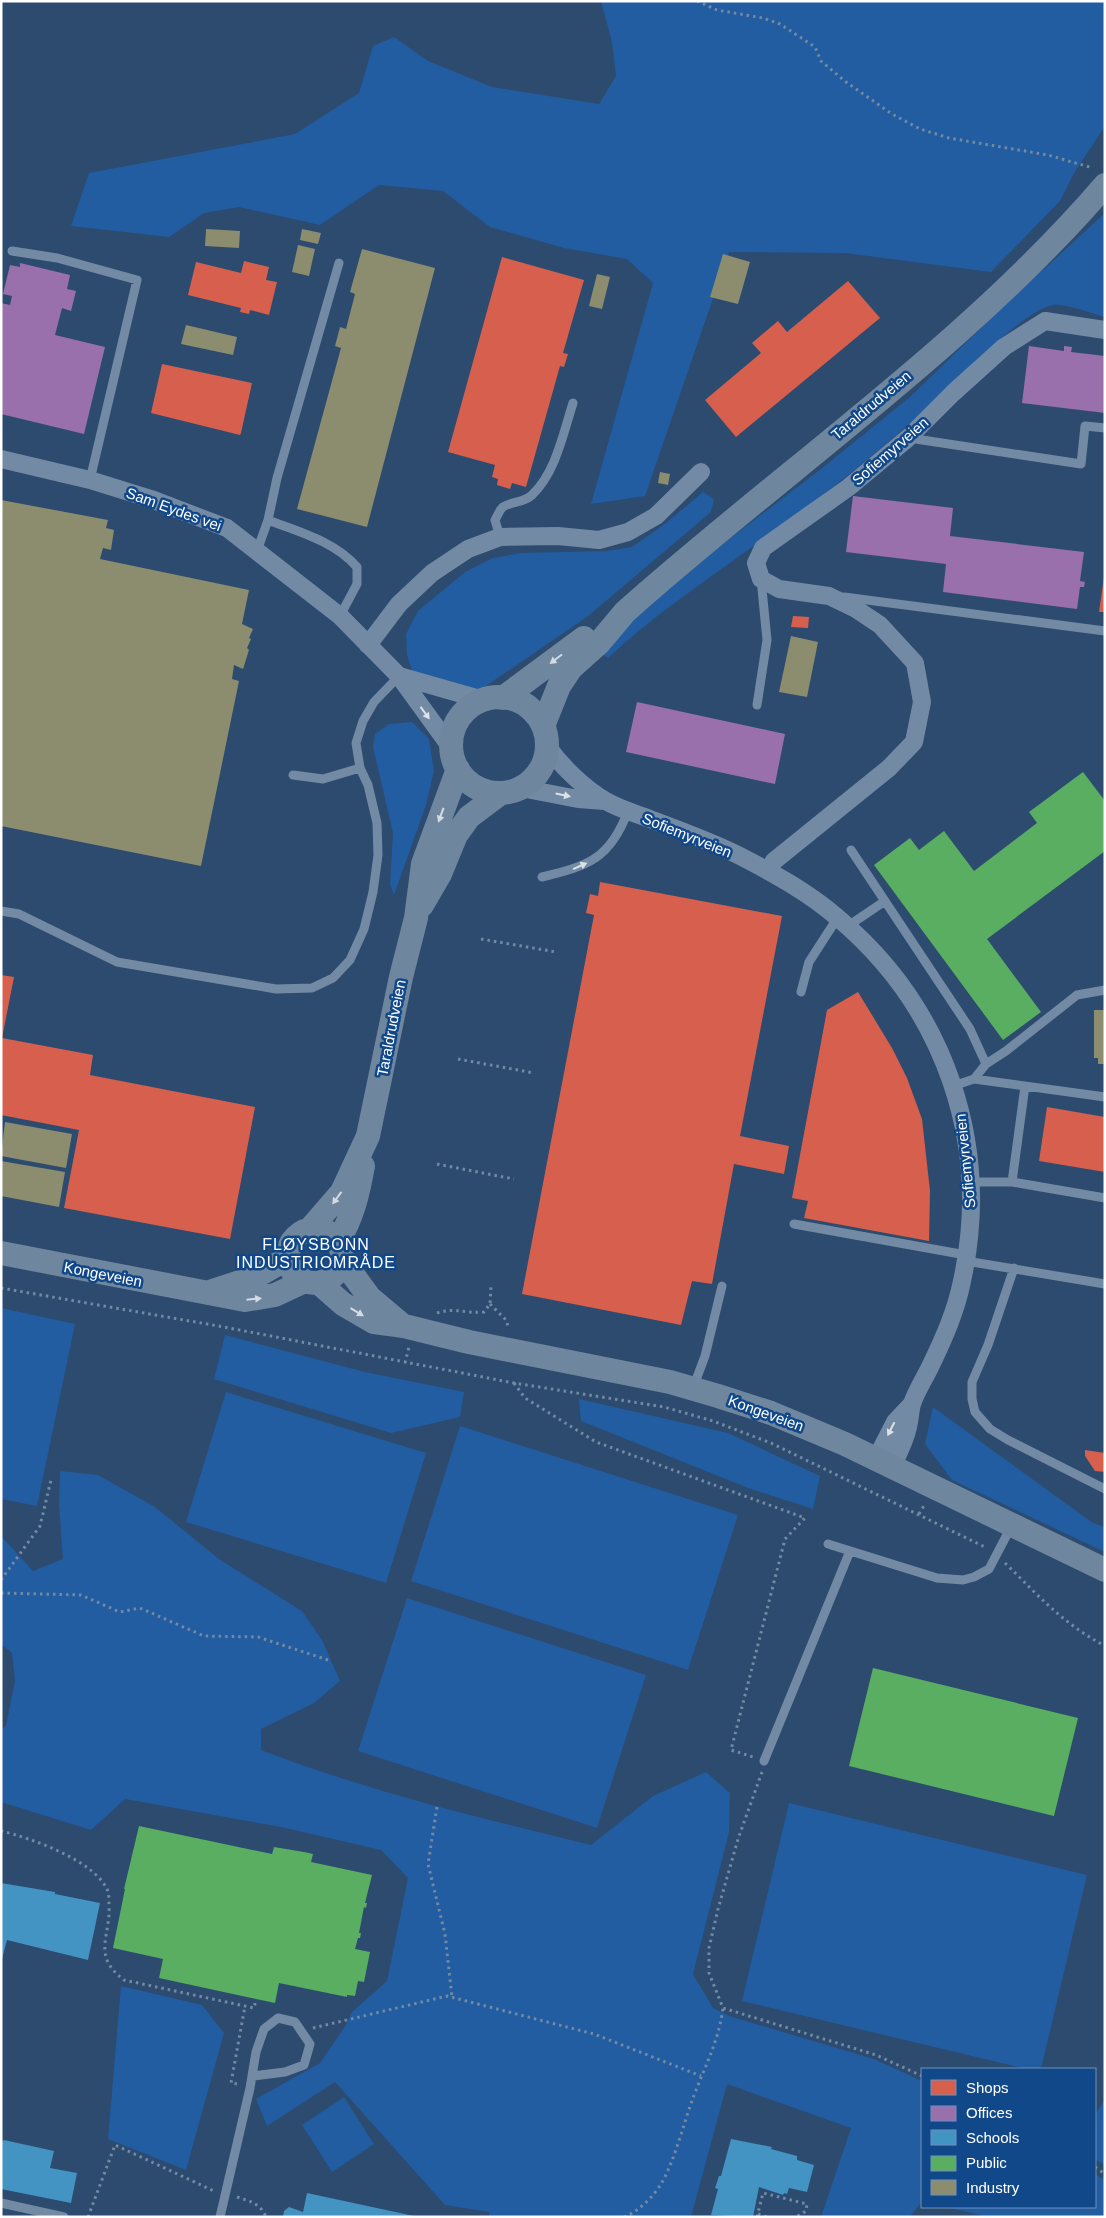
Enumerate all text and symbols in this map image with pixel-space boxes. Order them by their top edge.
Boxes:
street label: Taraldrudveien [828,367,914,443]
street label: Sofiemyrveien [849,413,931,489]
street label: Sam Eydes vei [124,484,224,534]
one-way arrow [549,654,563,664]
one-way arrow [419,706,430,719]
one-way arrow [555,792,571,800]
one-way arrow [437,807,444,822]
street label: Sofiemyrveien [640,809,734,861]
one-way arrow [573,862,587,870]
street label: Taraldrudveien [373,978,409,1078]
street label: Sofiemyrveien [952,1113,978,1209]
one-way arrow [332,1191,342,1205]
district label: FLØYSBONN INDUSTRIOMRÅDE [236,1236,396,1271]
street label: Kongeveien [62,1258,144,1290]
one-way arrow [246,1295,262,1303]
one-way arrow [351,1308,364,1317]
street label: Kongeveien [726,1391,806,1435]
one-way arrow [887,1422,895,1436]
legend [921,2068,1096,2208]
text: Shops [966,2079,1009,2096]
text: Offices [966,2104,1012,2121]
text: Schools [966,2129,1019,2146]
text: Public [966,2154,1007,2171]
text: Industry [966,2179,1020,2196]

